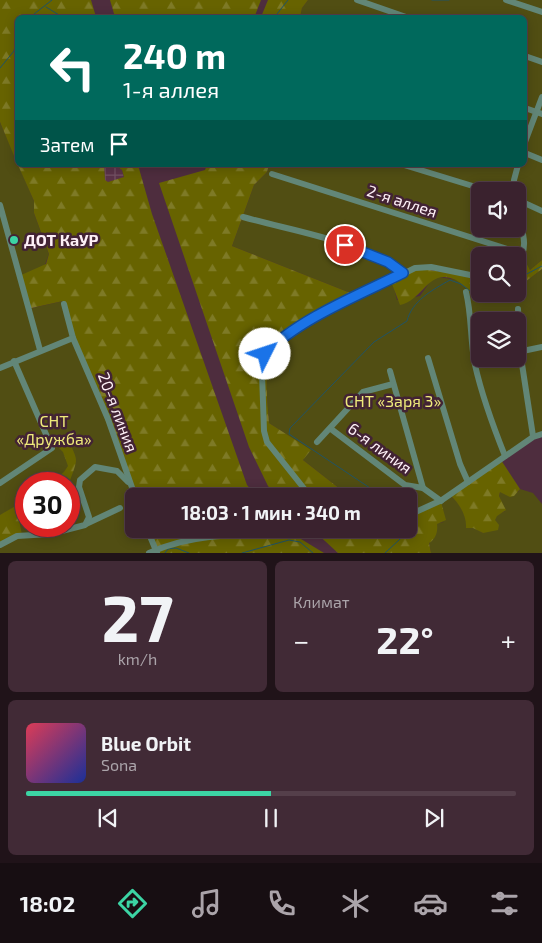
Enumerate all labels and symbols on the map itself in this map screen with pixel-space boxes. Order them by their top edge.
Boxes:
street label: 2-я аллея [365,180,440,221]
pin [324,224,366,266]
place label: ДОТ КаУР [24,230,99,249]
marker: ДОТ КаУР [8,234,20,246]
position arrow [238,327,290,379]
street label: 20-я линия [95,369,142,454]
park label: СНТ «Заря 3» [345,391,441,410]
park label: СНТ «Дружба» [16,411,92,449]
street label: 6-я линия [345,418,416,477]
speed limit sign: 30 [15,472,80,537]

